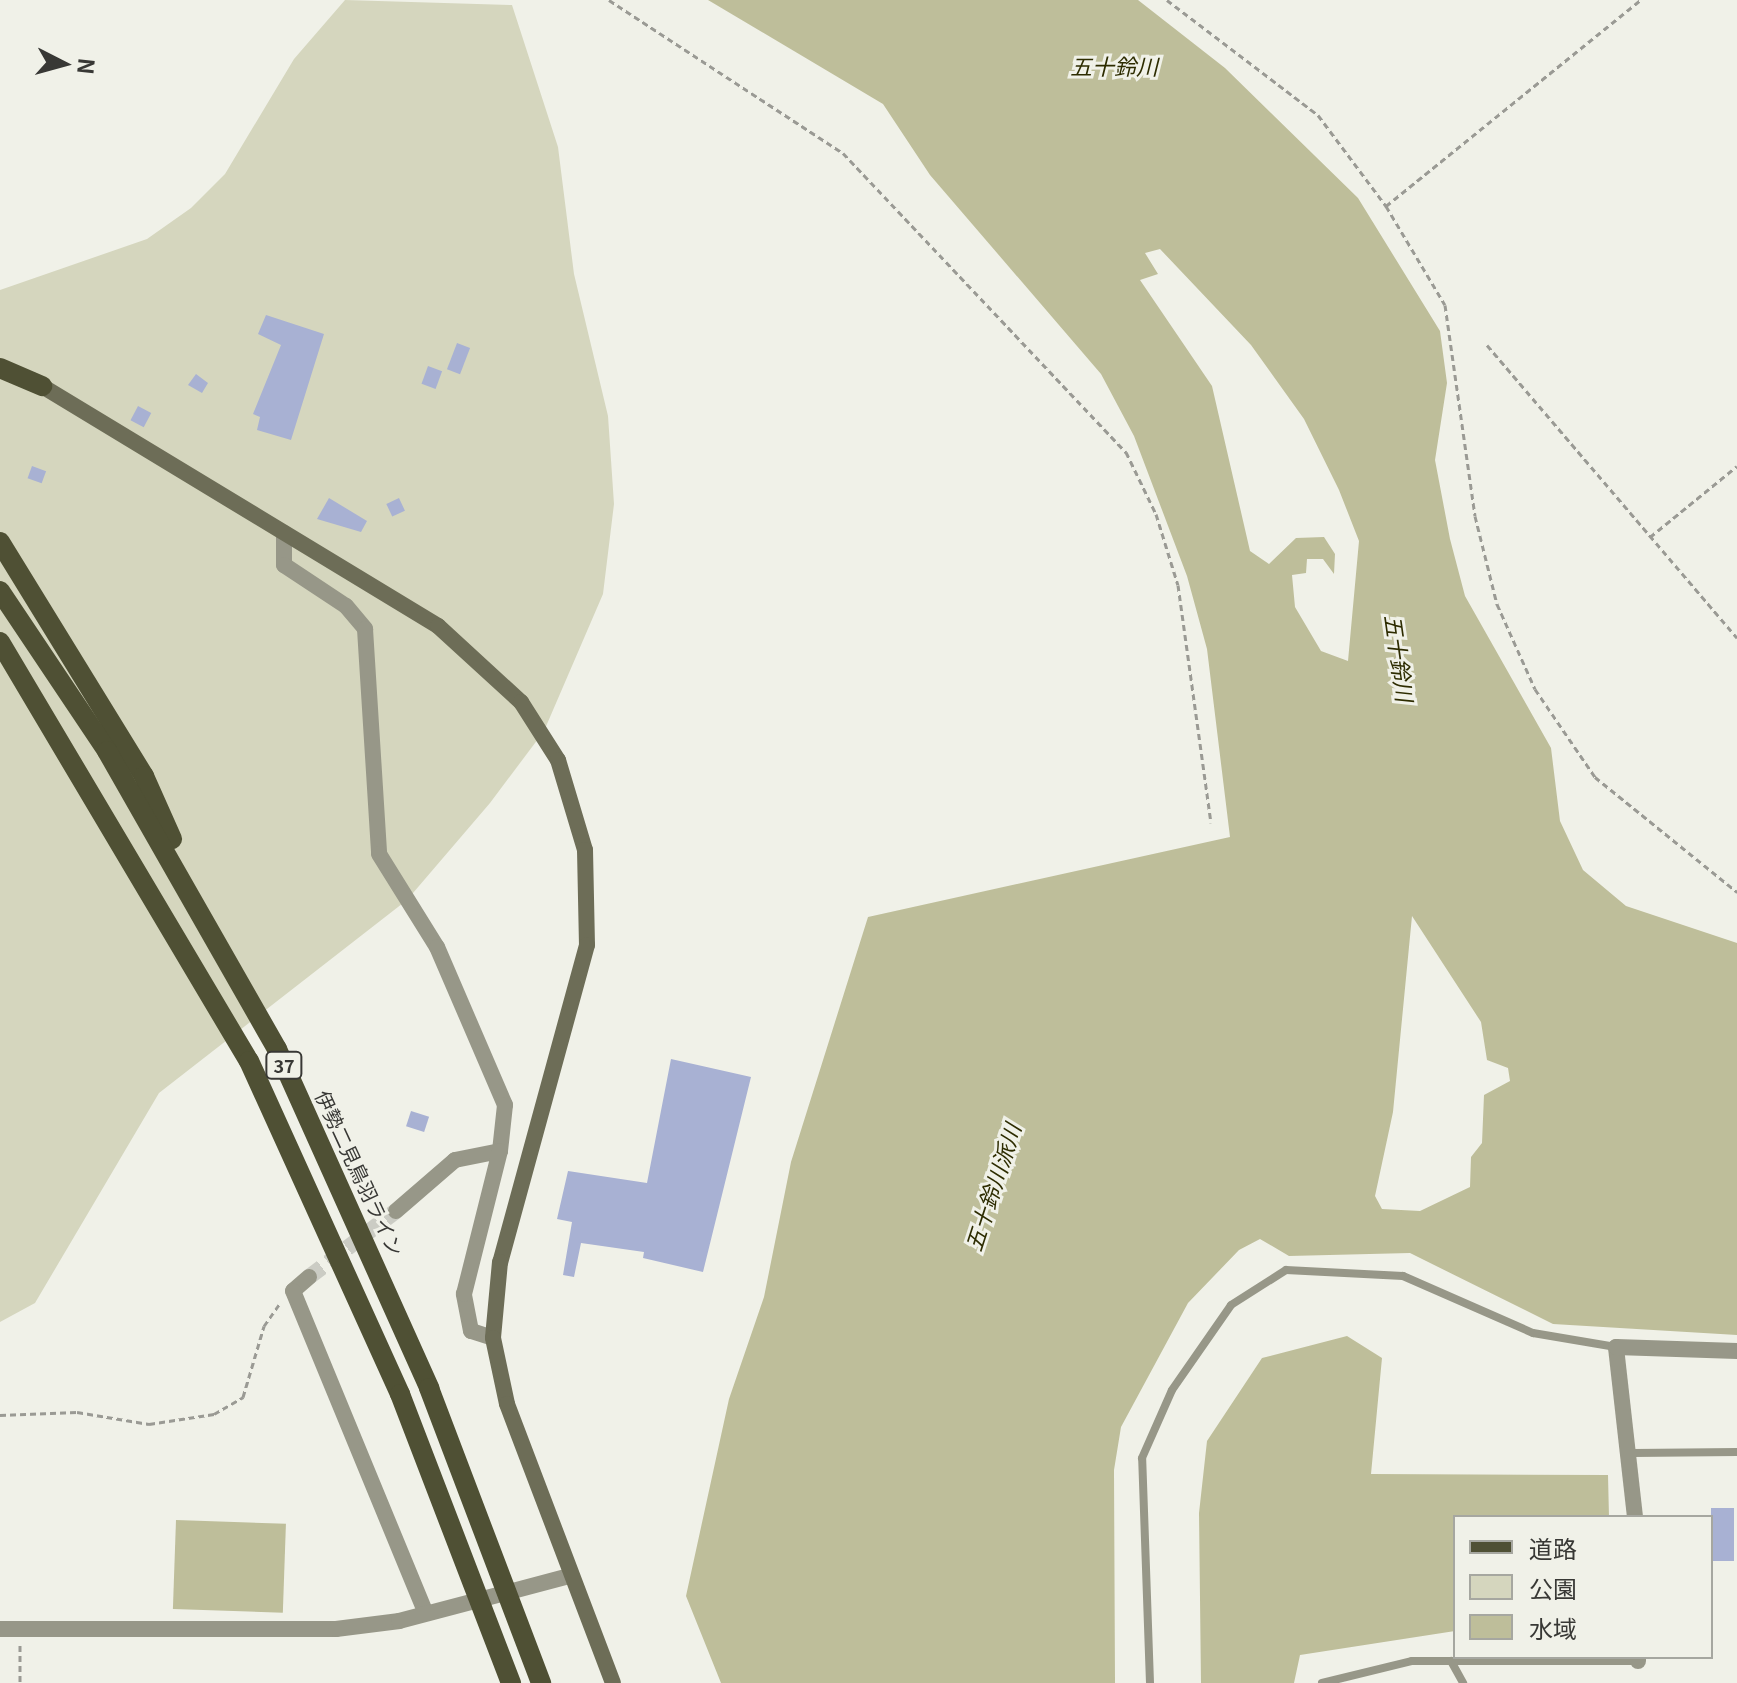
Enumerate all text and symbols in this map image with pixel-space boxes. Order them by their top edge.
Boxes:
north arrow [24,24,104,104]
water label: 五十鈴川 [1070,53,1158,79]
text: N [71,57,105,76]
water label: 五十鈴川 [1381,613,1419,703]
road number: 37 [264,1051,304,1079]
street label: 伊勢二見鳥羽ライン [311,1086,409,1260]
water label: 五十鈴川派川 [959,1120,1025,1254]
legend [1453,1515,1713,1659]
text: 道路 [1529,1530,1577,1565]
text: 公園 [1529,1570,1577,1605]
text: 水域 [1529,1610,1577,1645]

